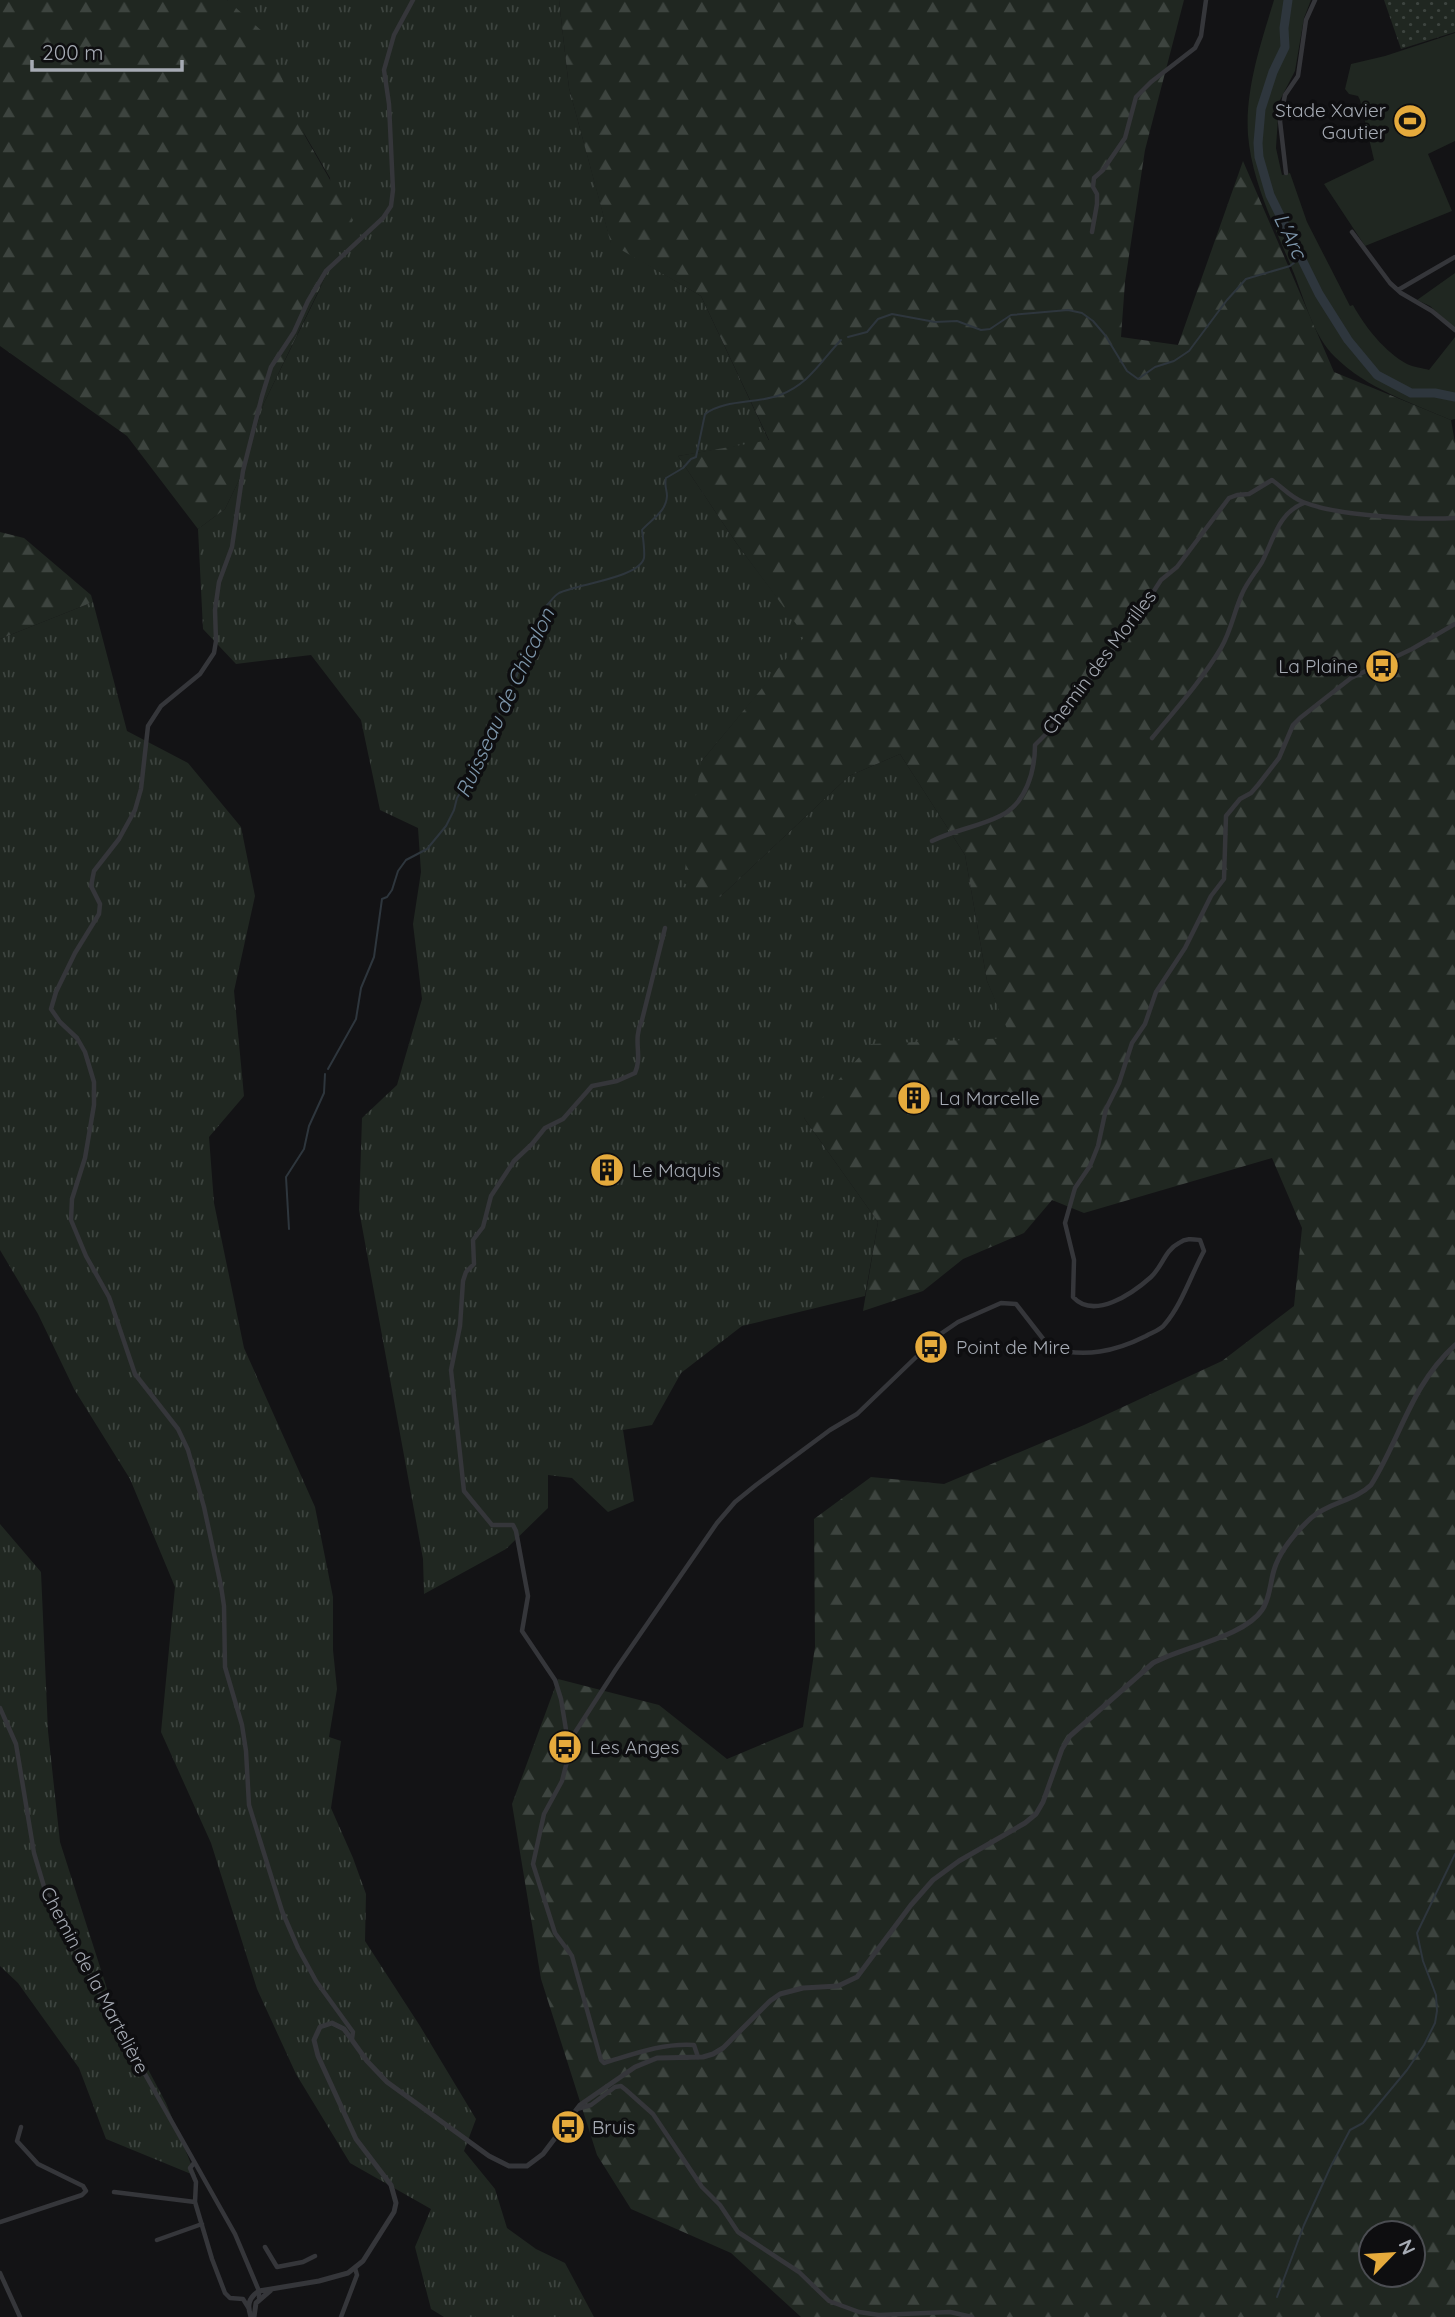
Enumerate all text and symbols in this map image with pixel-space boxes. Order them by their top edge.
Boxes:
scale bar [32,28,182,72]
text: 200 m [42,39,104,65]
place label: Stade Xavier Gautier [1275,98,1387,144]
sports icon: Stade Xavier Gautier [1391,102,1429,140]
water label: L'Arc [1269,209,1314,264]
street label: Chemin des Morilles [1037,585,1161,739]
water label: Ruisseau de Chicalon [449,603,560,801]
bus stop icon: La Plaine [1363,647,1401,685]
place label: La Plaine [1278,654,1358,678]
building icon: La Marcelle [895,1079,933,1117]
place label: La Marcelle [939,1086,1040,1110]
building icon: Le Maquis [588,1151,626,1189]
place label: Le Maquis [632,1158,721,1182]
bus stop icon: Point de Mire [912,1328,950,1366]
place label: Point de Mire [956,1335,1070,1359]
bus stop icon: Les Anges [546,1728,584,1766]
place label: Les Anges [590,1735,679,1759]
street label: Chemin de la Martelière [35,1882,155,2078]
bus stop icon: Bruis [549,2108,587,2146]
place label: Bruis [592,2115,636,2139]
north arrow [1357,2219,1427,2289]
text: N [1394,2235,1421,2258]

